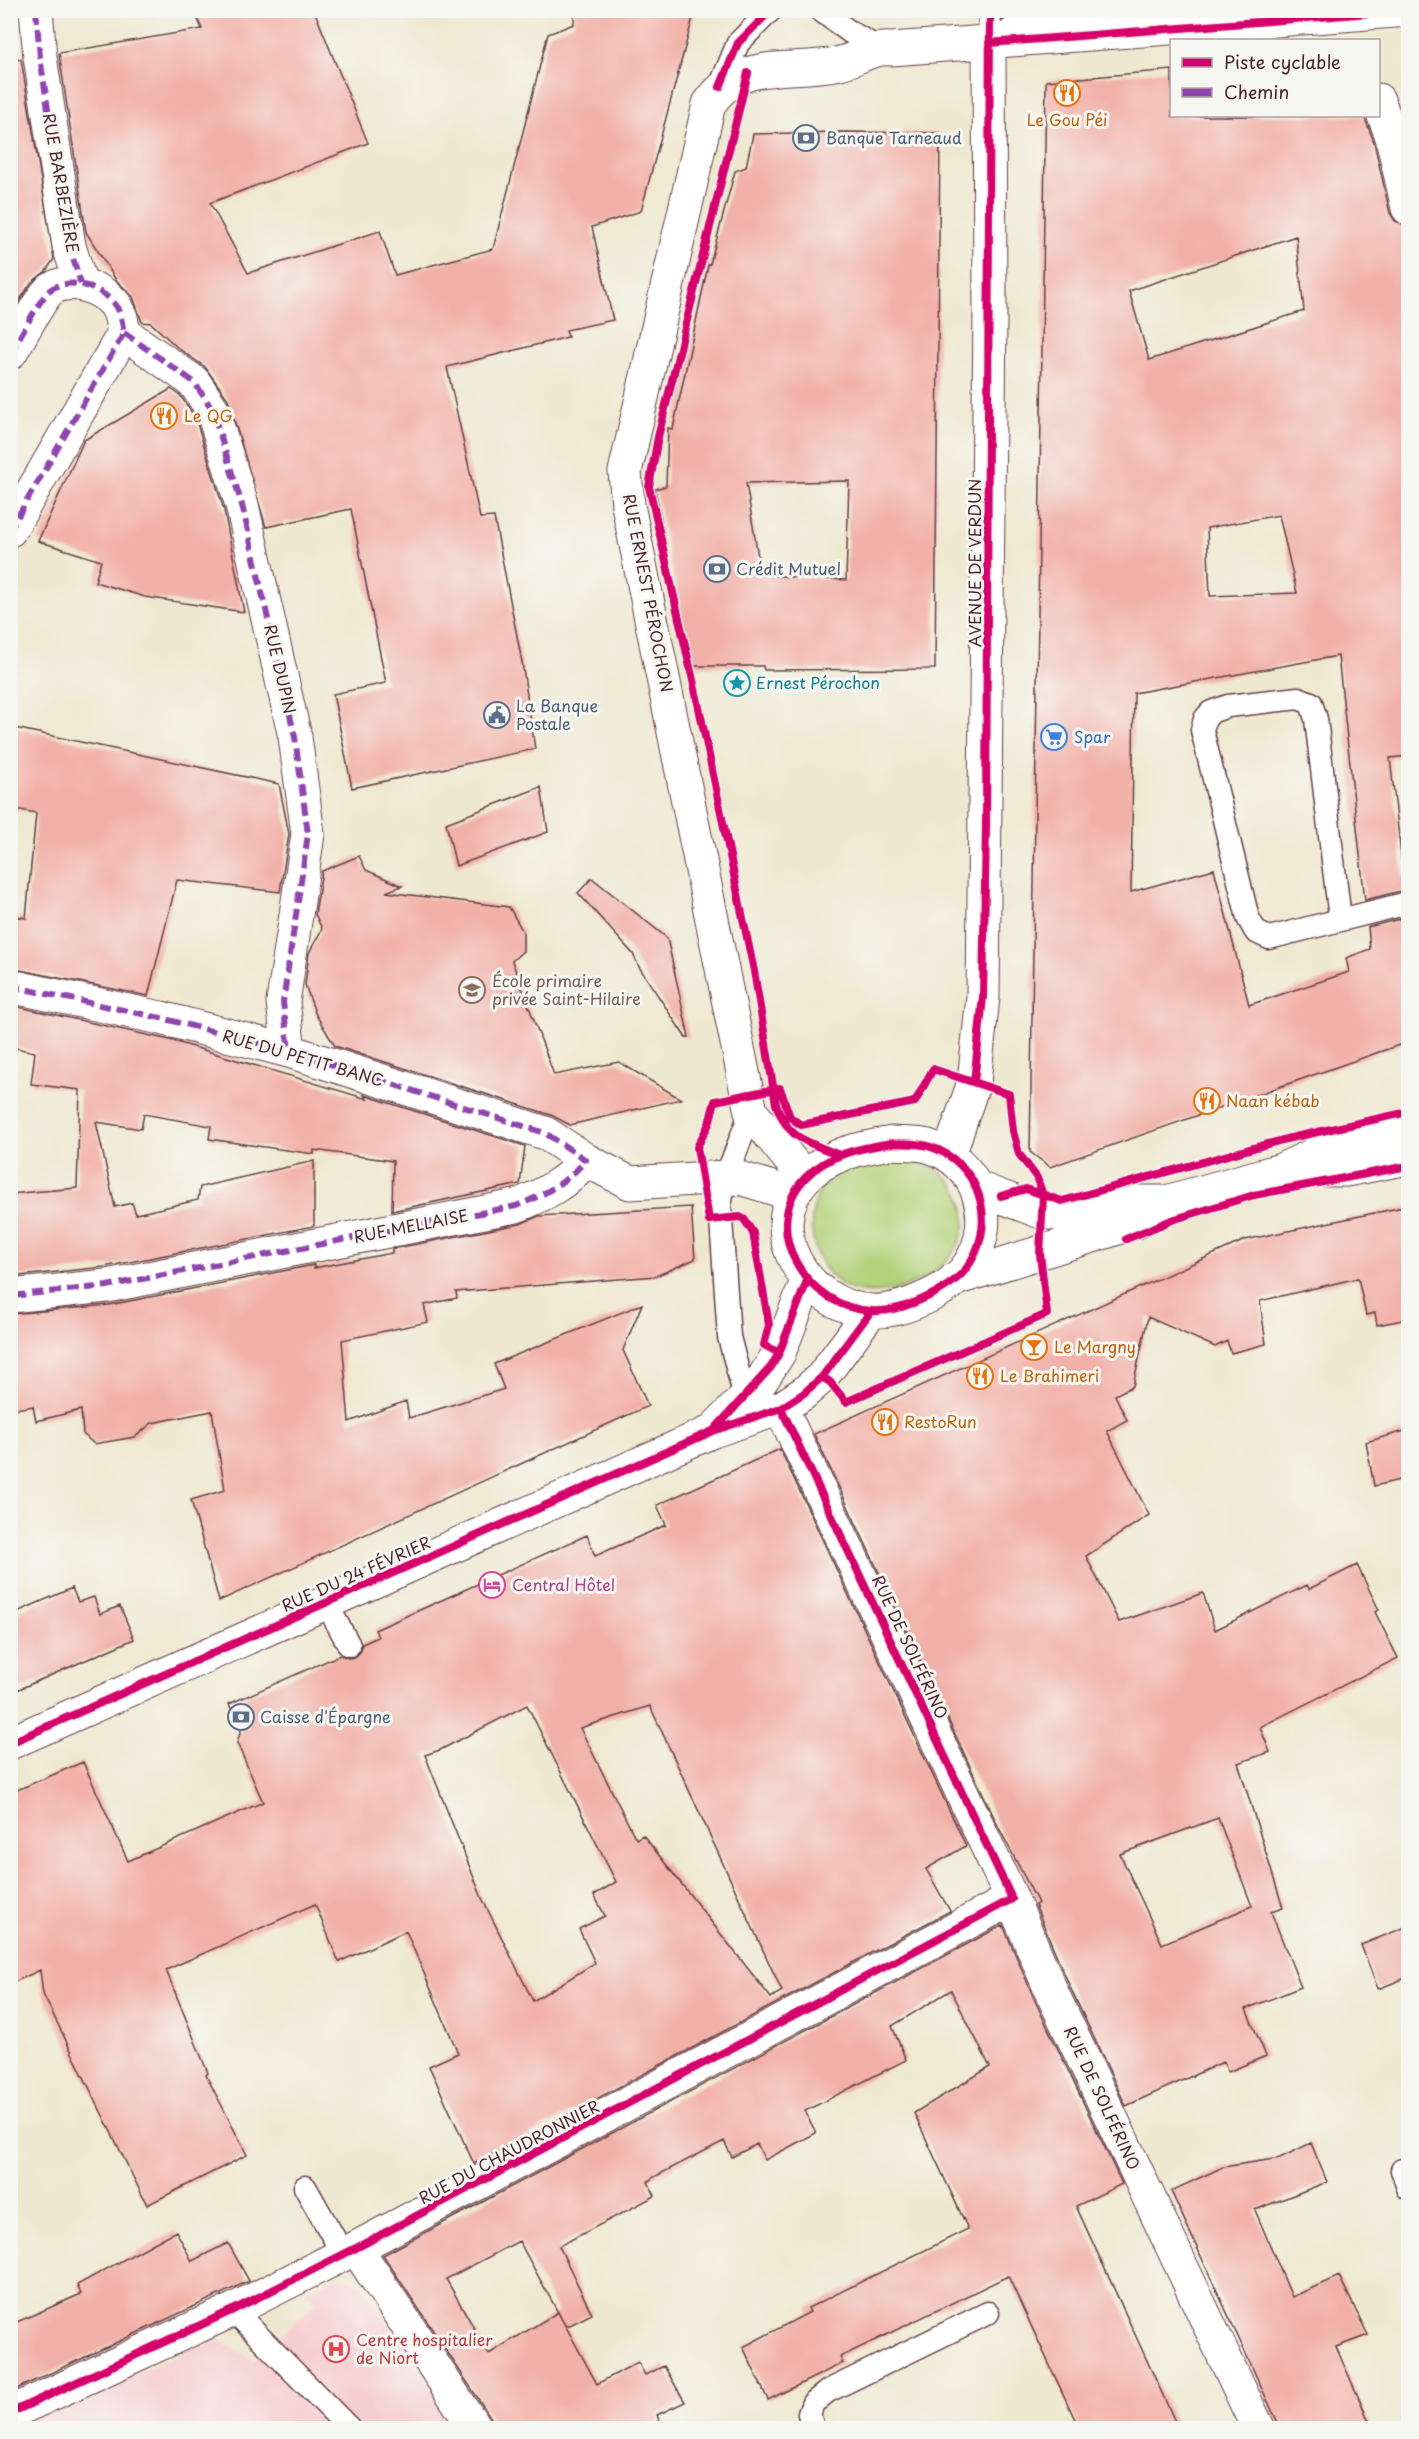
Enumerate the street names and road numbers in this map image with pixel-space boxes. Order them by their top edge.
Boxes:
street label: RUE BARBEZIÈRE [38,111,86,255]
street label: AVENUE DE VERDUN [962,479,986,647]
street label: RUE ERNEST PÉROCHON [618,491,680,694]
street label: RUE DUPIN [259,622,303,716]
street label: RUE DU PETIT BANC [220,1023,387,1092]
street label: RUE MELLAISE [351,1202,470,1248]
street label: RUE DU 24 FÉVRIER [277,1529,434,1617]
street label: RUE DE SOLFÉRINO [867,1571,955,1722]
street label: RUE DE SOLFÉRINO [1059,2022,1147,2173]
street label: RUE DU CHAUDRONNIER [414,2093,603,2209]

